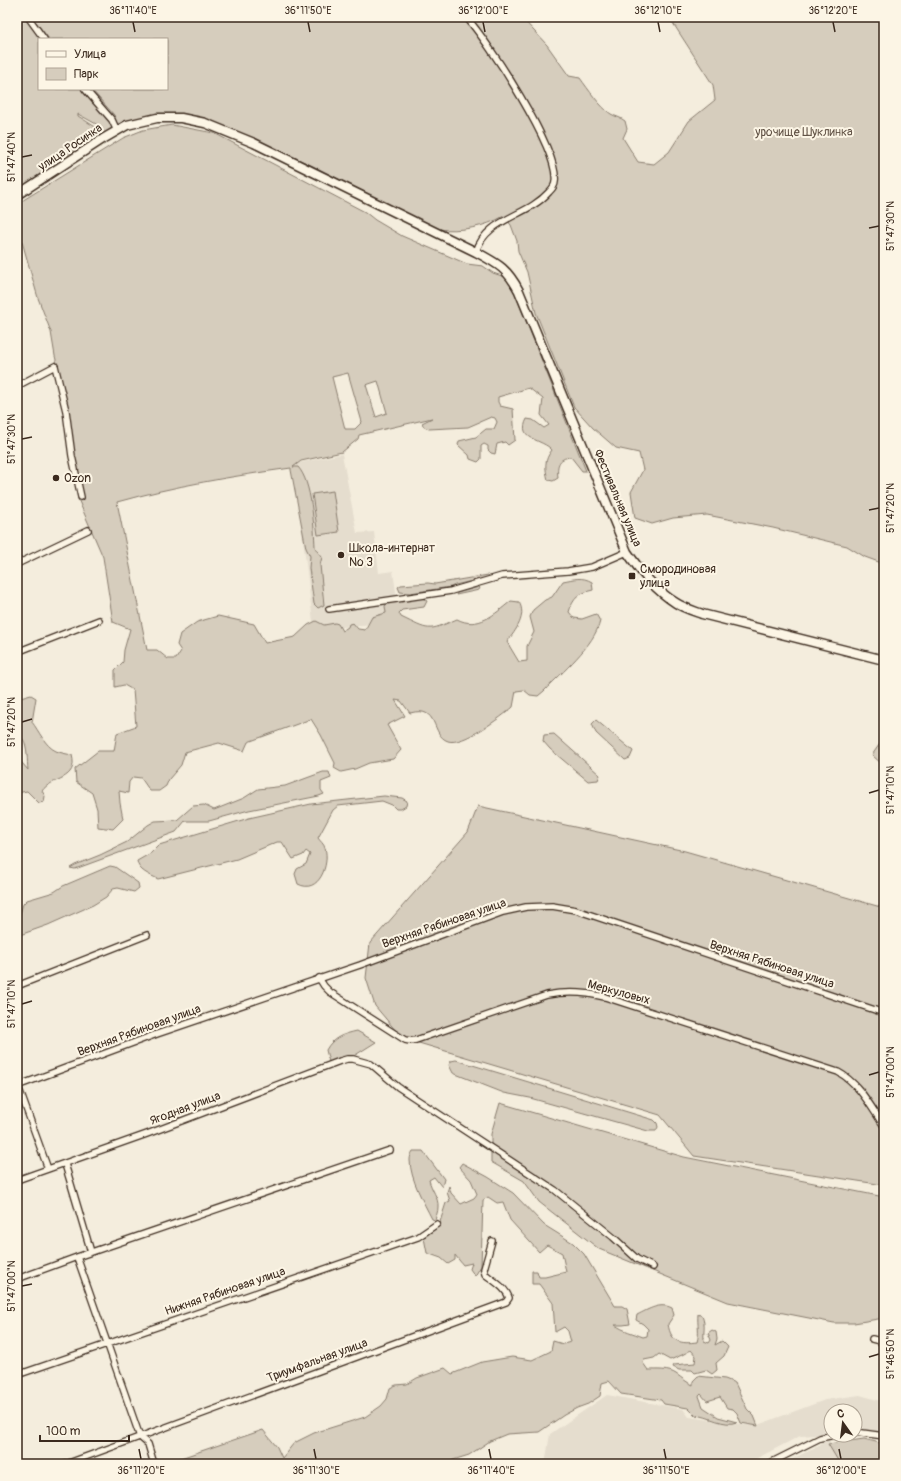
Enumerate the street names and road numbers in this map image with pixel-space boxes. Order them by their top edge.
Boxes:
street label: улица Росинка [35,120,106,175]
street label: Фестивальная улица [590,447,645,549]
street label: Верхняя Рябиновая улица [380,895,509,952]
street label: Верхняя Рябиновая улица [708,937,836,992]
street label: Меркуловых [586,977,652,1008]
street label: Верхняя Рябиновая улица [75,1001,203,1060]
street label: Ягодная улица [148,1088,223,1129]
street label: Нижняя Рябиновая улица [163,1264,288,1319]
street label: Триумфальная улица [265,1335,370,1386]

